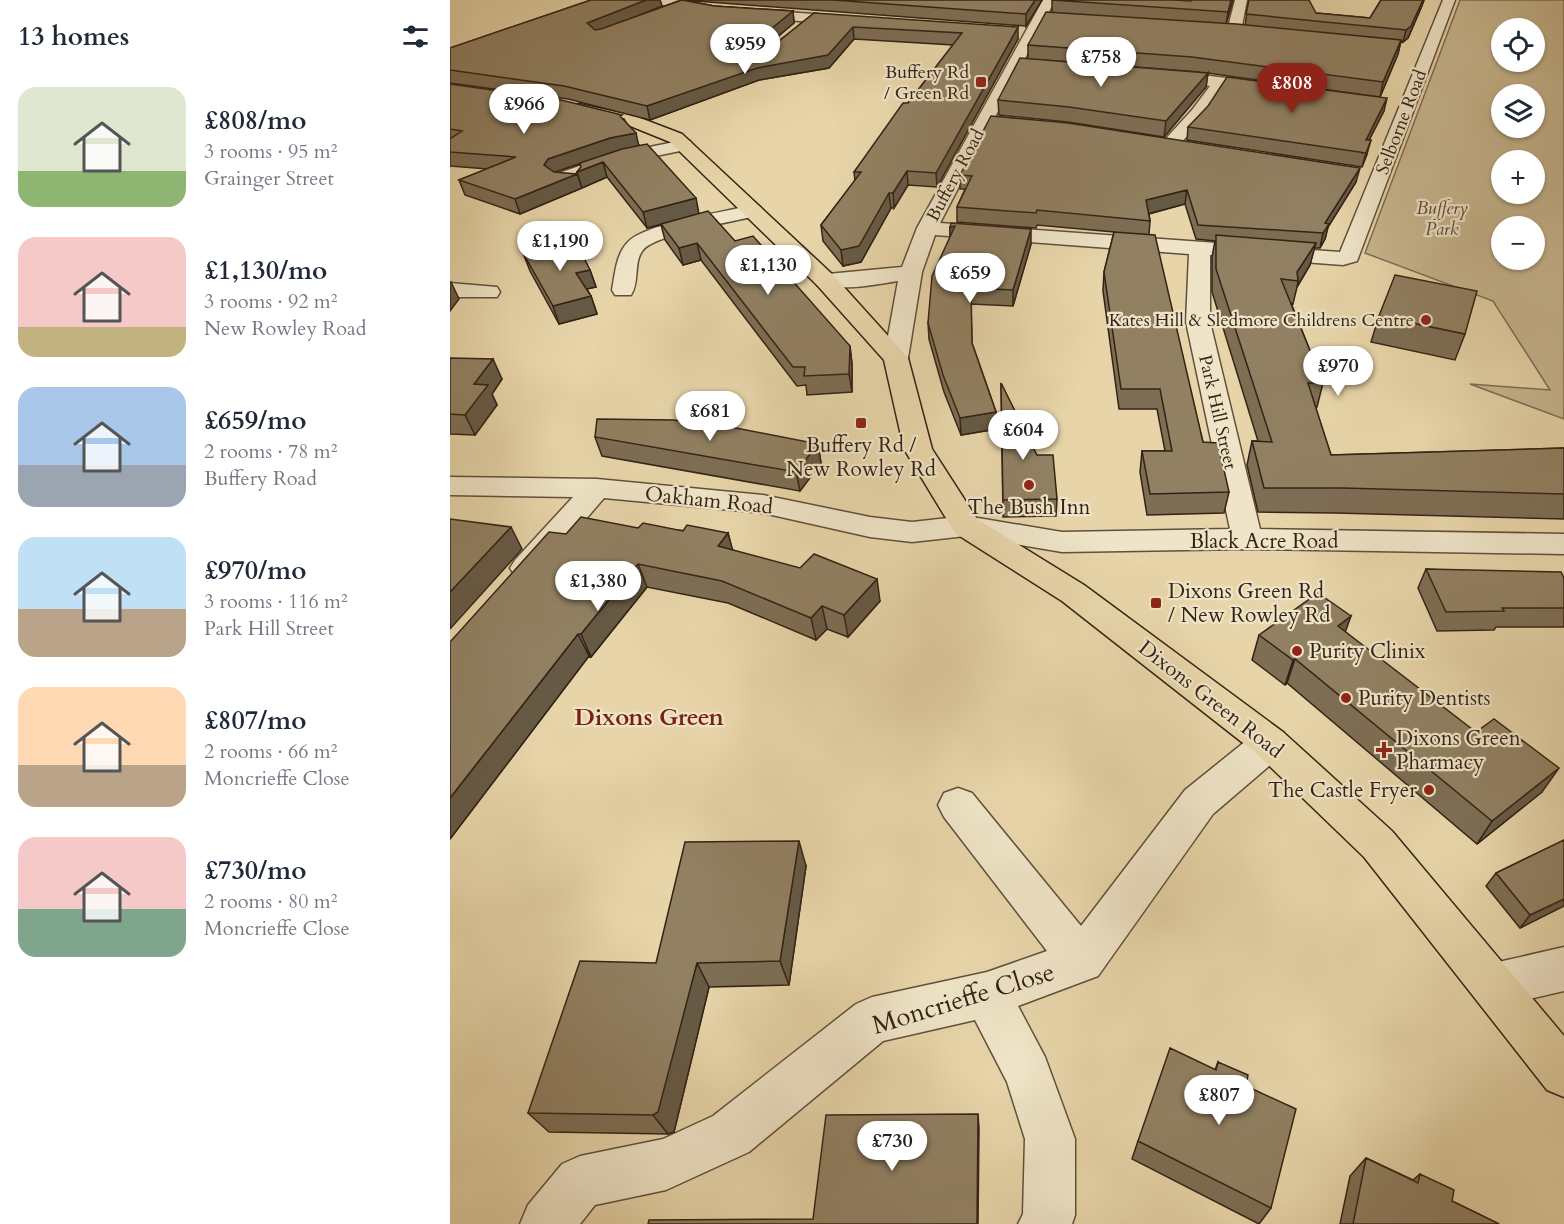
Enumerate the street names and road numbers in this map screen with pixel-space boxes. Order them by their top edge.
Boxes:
street label: Selborne Road [1370,66,1433,178]
street label: Buffery Road [921,124,991,226]
street label: Park Hill Street [1192,352,1243,472]
street label: Oakham Road [643,479,774,522]
street label: Black Acre Road [1190,527,1338,556]
street label: Dixons Green Road [1132,634,1289,765]
street label: Moncrieffe Close [868,954,1059,1043]

